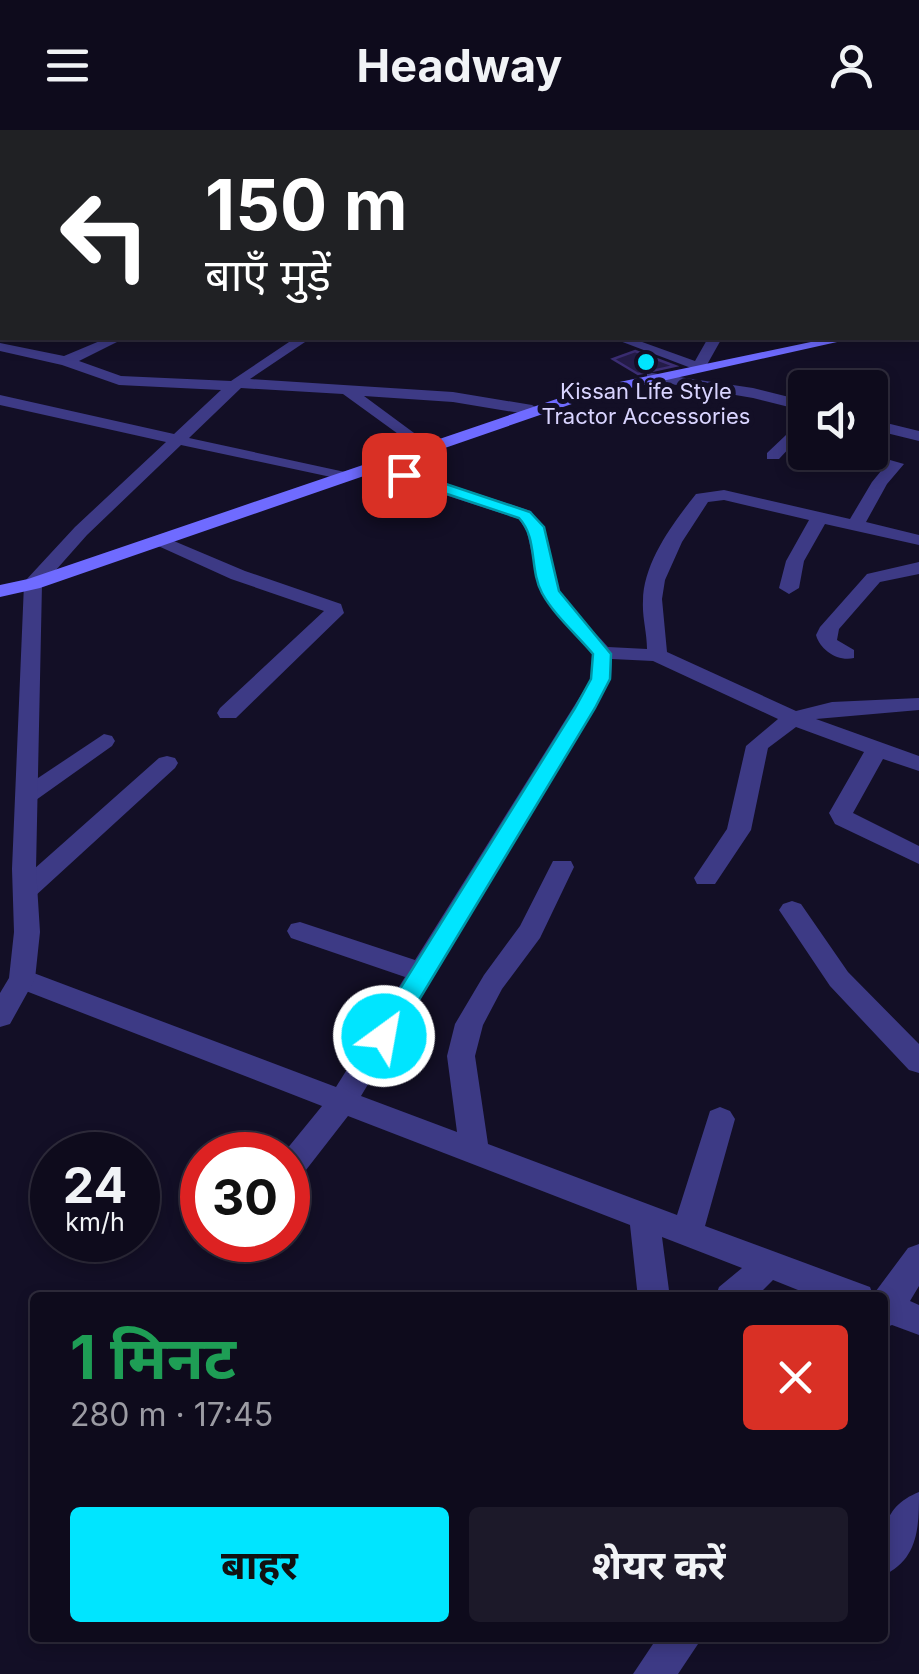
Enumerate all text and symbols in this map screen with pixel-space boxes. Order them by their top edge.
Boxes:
icon: menu [40,38,95,93]
text: Headway [357,38,562,93]
icon: person [824,38,879,93]
text: 150 m [205,162,408,247]
icon: left [40,170,170,300]
text: बाएँ मुड़ें [205,247,331,302]
marker: Kissan Life Style Tractor Accessories [635,351,657,373]
map controls [788,370,888,470]
button: sound [788,370,888,470]
place label: Kissan Life Style Tractor Accessories [542,378,750,429]
pin [362,433,447,518]
icon: arrive [377,448,432,503]
position arrow [332,984,436,1088]
speed limit sign: 30 [180,1132,310,1262]
text: 24 [63,1155,127,1215]
text: km/h [65,1207,125,1237]
text: 1 मिनट [70,1321,236,1393]
button: close [743,1325,848,1430]
text: 280 m · 17:45 [70,1395,273,1434]
button: बाहर [70,1507,449,1622]
button: शेयर करें [469,1507,848,1622]

